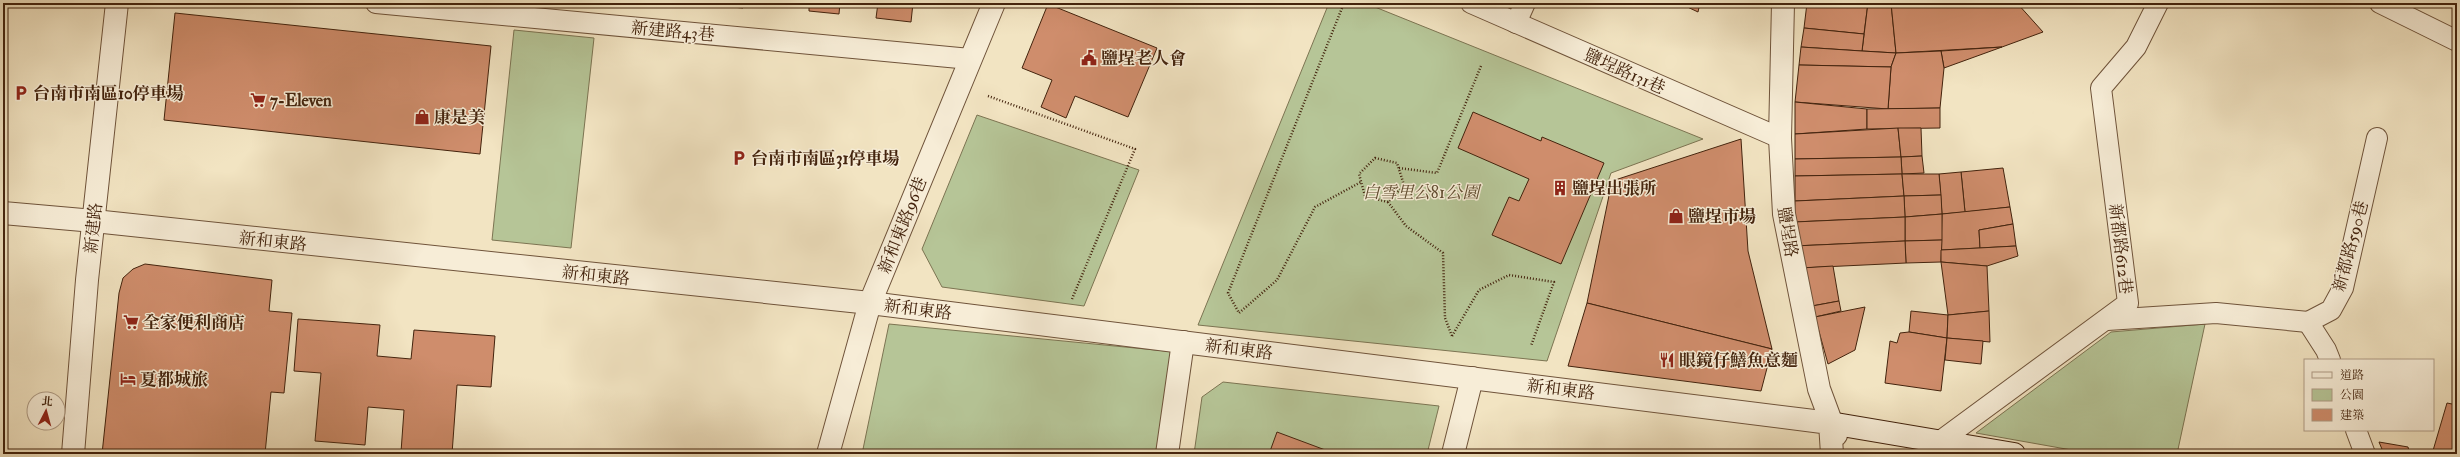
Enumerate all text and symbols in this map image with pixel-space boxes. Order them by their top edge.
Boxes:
street label: 新建路43巷 [630,17,716,46]
street label: 鹽埕路131巷 [1581,44,1669,99]
place label: 鹽埕老人會 [1101,48,1186,69]
public building icon: 鹽埕老人會 [1080,49,1098,67]
place label: 台南市南區10停車場 [33,83,184,104]
parking icon: 台南市南區10停車場 [12,84,30,102]
place label: 7-Eleven [270,90,332,111]
supermarket icon: 7-Eleven [249,91,267,109]
place label: 康是美 [434,107,485,128]
shop icon: 康是美 [413,108,431,126]
place label: 台南市南區31停車場 [751,148,900,169]
parking icon: 台南市南區31停車場 [730,149,748,167]
street label: 新和東路96巷 [874,174,931,277]
place label: 鹽埕出張所 [1572,178,1657,199]
building icon: 鹽埕出張所 [1551,179,1569,197]
park label: 白雪里公81公園 [1363,182,1482,203]
street label: 新都路590巷 [2328,199,2373,294]
street label: 新建路 [80,202,107,255]
street label: 新都路612巷 [2105,203,2136,296]
street label: 鹽埕路 [1773,205,1802,259]
place label: 鹽埕市場 [1688,206,1756,227]
shop icon: 鹽埕市場 [1667,207,1685,225]
street label: 新和東路 [238,228,308,255]
street label: 新和東路 [561,262,631,289]
street label: 新和東路 [883,295,953,324]
place label: 全家便利商店 [143,312,245,333]
supermarket icon: 全家便利商店 [122,313,140,331]
street label: 新和東路 [1204,335,1274,364]
place label: 眼鏡仔鱔魚意麵 [1679,350,1798,371]
restaurant icon: 眼鏡仔鱔魚意麵 [1658,351,1676,369]
legend [2304,359,2434,431]
text: 道路 [2340,368,2364,383]
place label: 夏都城旅 [140,369,208,390]
hotel icon: 夏都城旅 [119,370,137,388]
street label: 新和東路 [1526,375,1596,404]
text: 公園 [2340,388,2364,403]
north arrow [26,391,66,431]
text: 北 [41,395,53,409]
text: 建築 [2340,408,2364,423]

